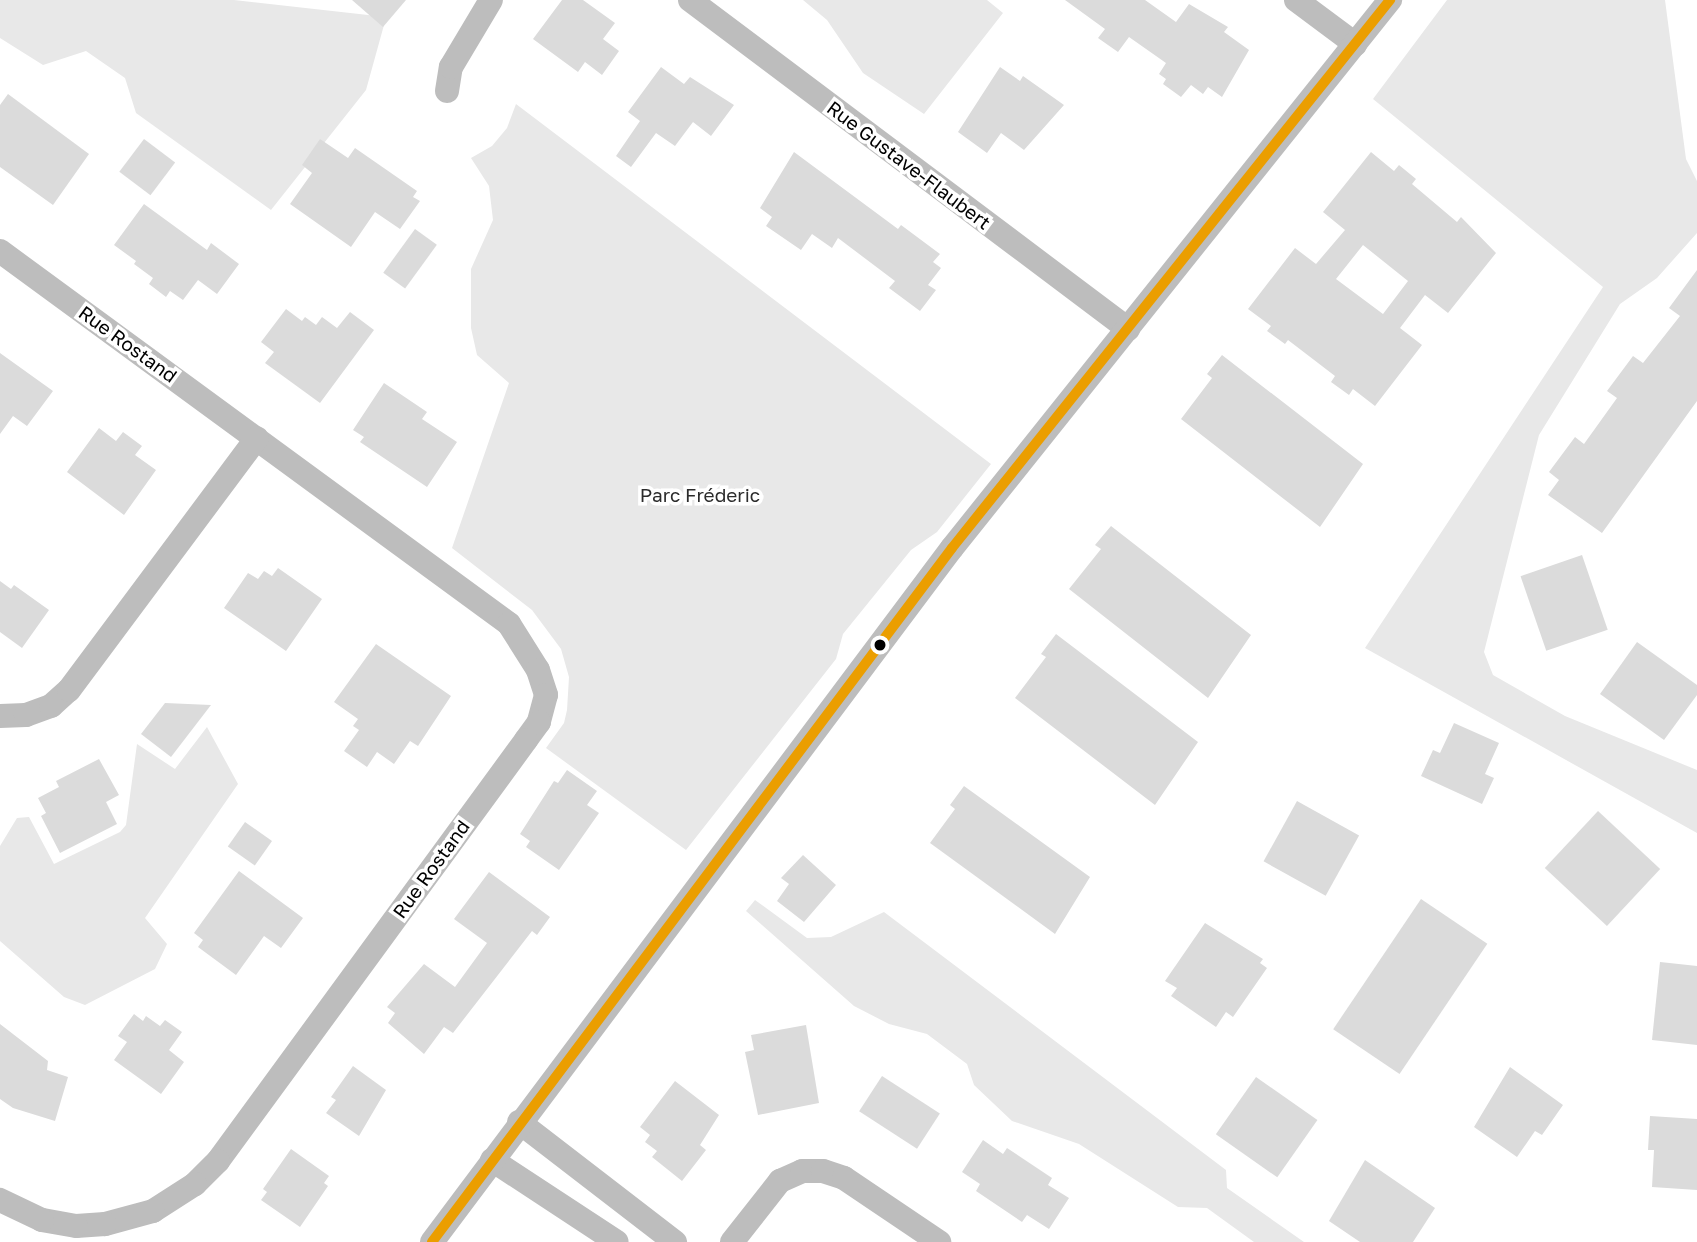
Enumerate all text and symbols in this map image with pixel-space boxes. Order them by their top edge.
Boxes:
street label: Rue Gustave-Flaubert [823,96,995,234]
street label: Rue Rostand [74,301,182,387]
park label: Parc Fréderic [640,484,760,506]
unlabelled marker [873,638,887,652]
street label: Rue Rostand [388,815,474,923]

